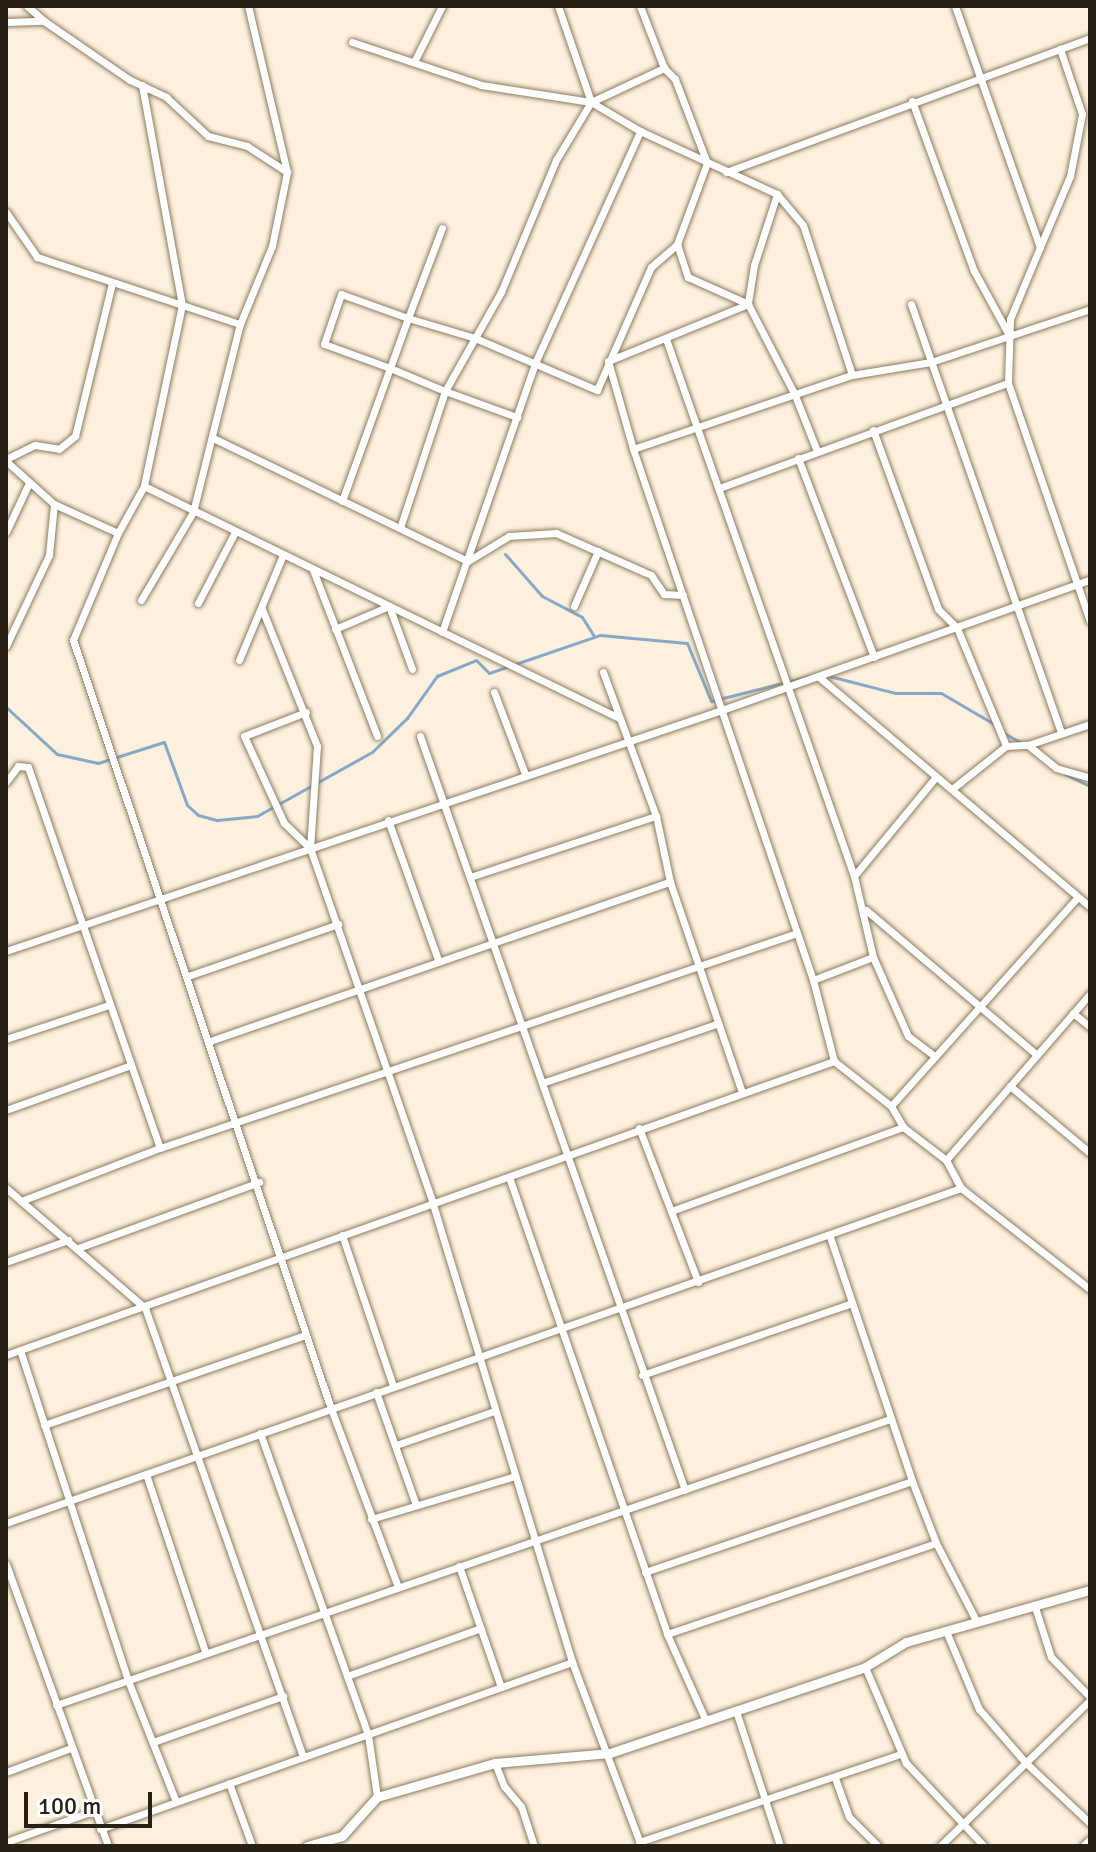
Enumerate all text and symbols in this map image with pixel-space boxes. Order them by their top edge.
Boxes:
scale bar [28,1776,156,1826]
text: 100 m [38,1791,101,1821]

